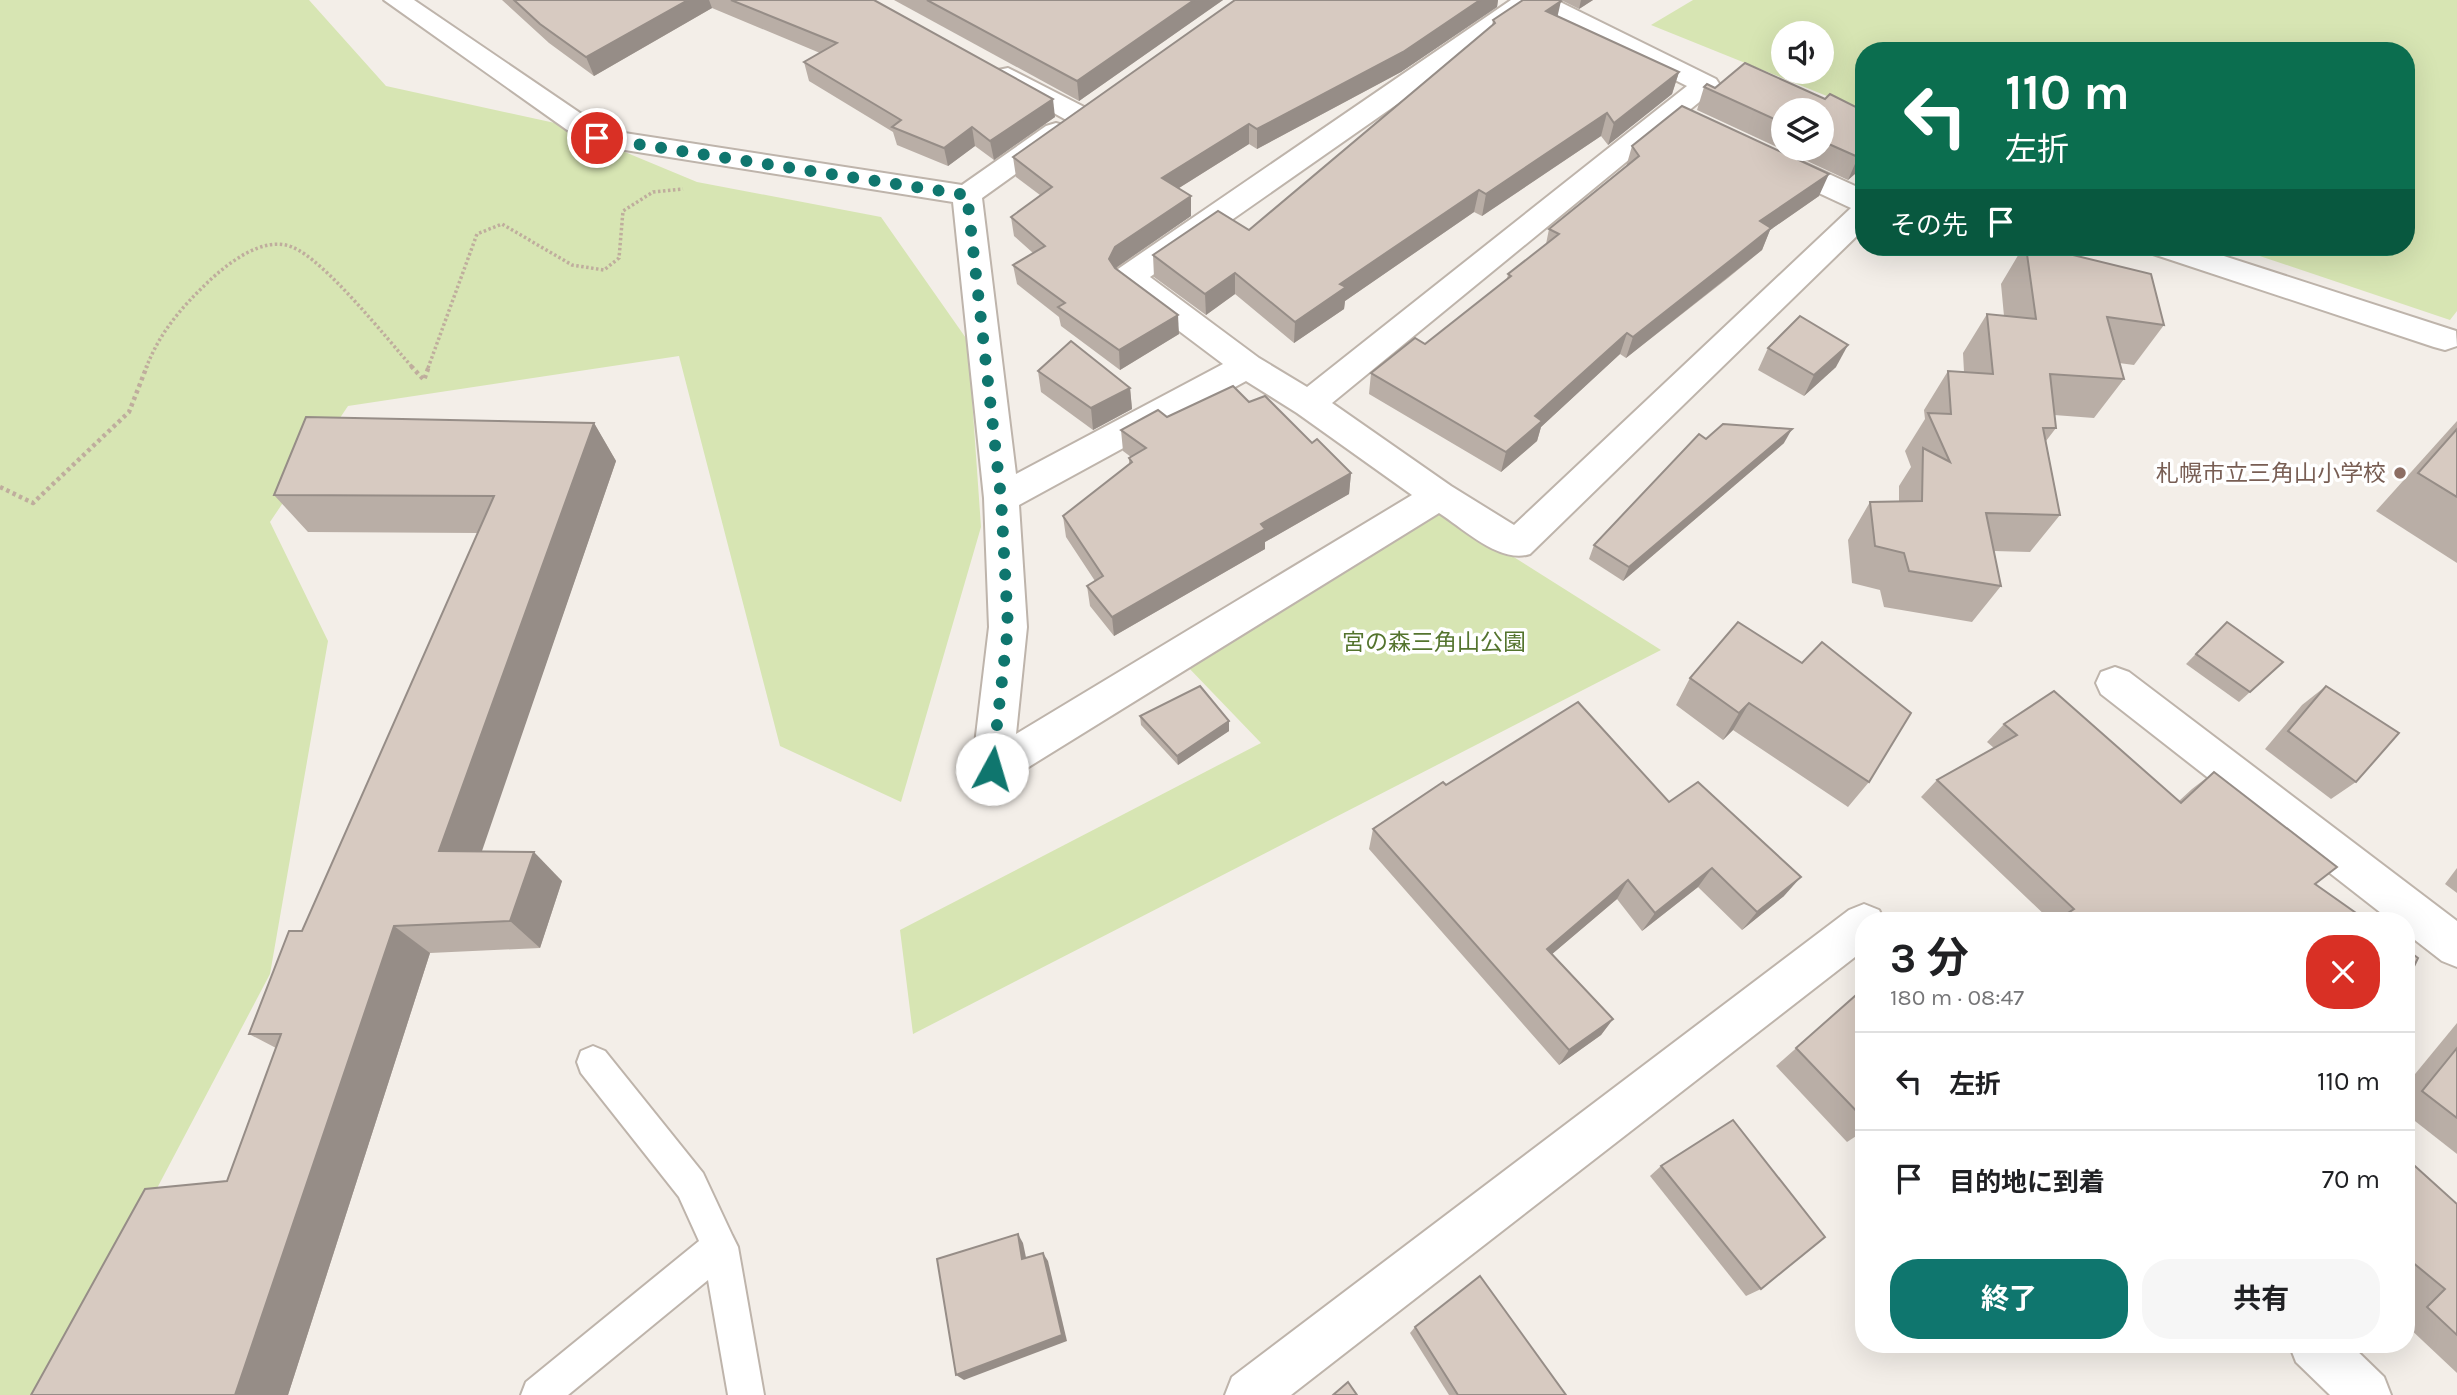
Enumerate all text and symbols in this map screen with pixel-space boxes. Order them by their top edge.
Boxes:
map controls [1771,21,1834,161]
button: sound [1771,21,1834,84]
text: 110 m [2005,64,2130,121]
icon: left [1890,70,1981,161]
button: layers [1771,98,1834,161]
pin [567,108,627,168]
icon: arrive [578,119,616,157]
text: 左折 [2005,131,2069,168]
icon: arrive [1982,203,2020,241]
text: その先 [1890,210,1968,241]
place label: 札幌市立三角山小学校 [2156,460,2386,487]
marker: 札幌市立三角山小学校 [2392,465,2408,481]
park label: 宮の森三角山公園 [1342,629,1526,656]
position arrow [955,732,1029,806]
text: 3 分 [1890,933,1969,983]
button: close [2306,935,2380,1009]
text: 180 m · 08:47 [1890,984,2024,1011]
icon: left [1890,1062,1928,1100]
text: 110 m [2317,1066,2380,1097]
text: 左折 [1949,1069,2001,1100]
icon: arrive [1890,1160,1928,1198]
text: 70 m [2322,1164,2380,1195]
text: 目的地に到着 [1949,1167,2105,1198]
button: 終了 [1890,1259,2128,1339]
button: 共有 [2142,1259,2380,1339]

